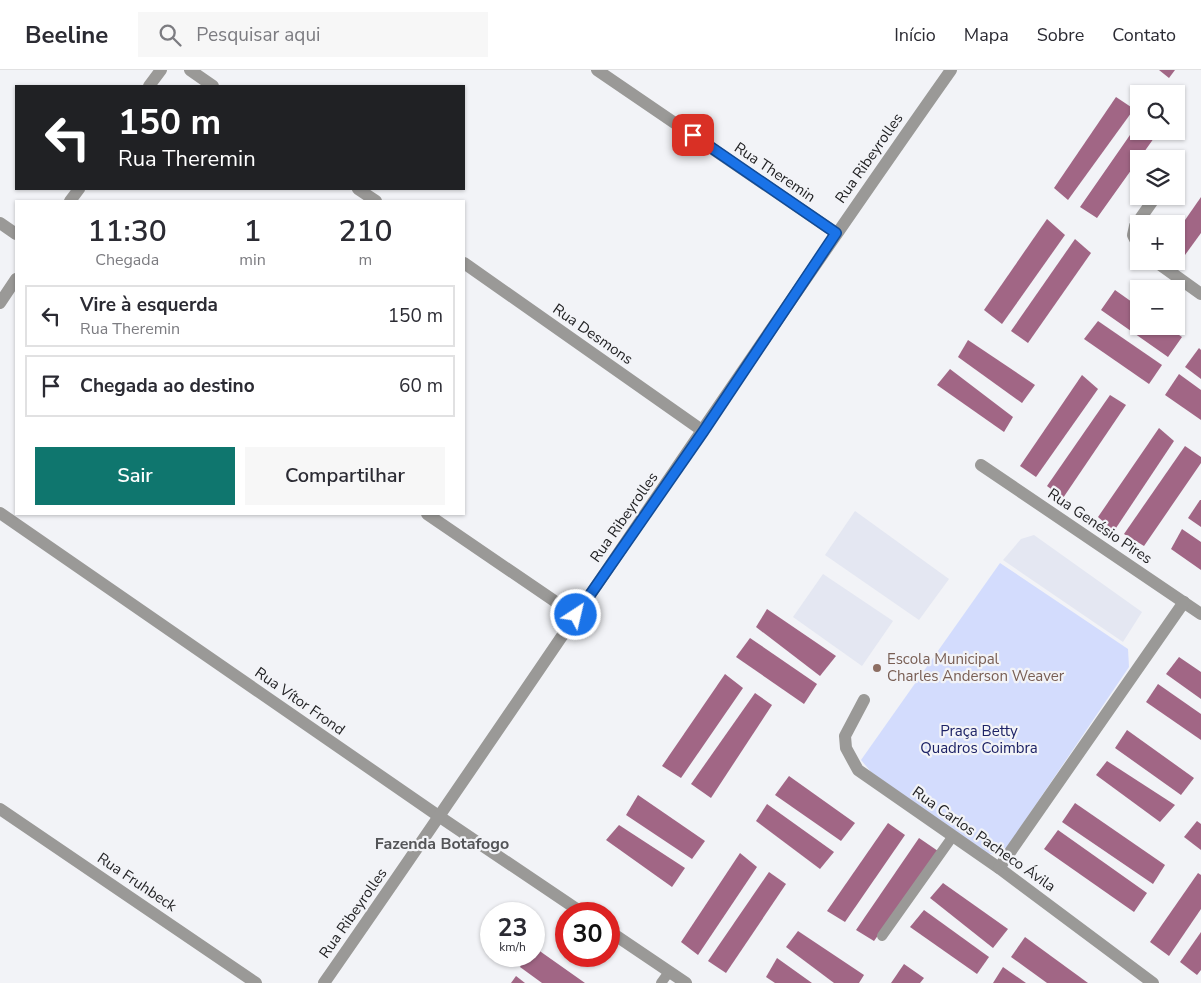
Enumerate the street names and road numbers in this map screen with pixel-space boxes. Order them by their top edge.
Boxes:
street label: Rua Ribeyrolles [830,109,908,207]
street label: Rua Theremin [730,137,820,207]
street label: Rua Desmons [549,299,637,369]
street label: Rua Ribeyrolles [585,468,663,566]
street label: Rua Genésio Pires [1044,484,1156,568]
street label: Rua Vítor Frond [251,662,349,740]
street label: Rua Carlos Pacheco Ávila [908,782,1060,896]
street label: Rua Fruhbeck [93,848,181,916]
street label: Rua Ribeyrolles [314,864,392,962]

